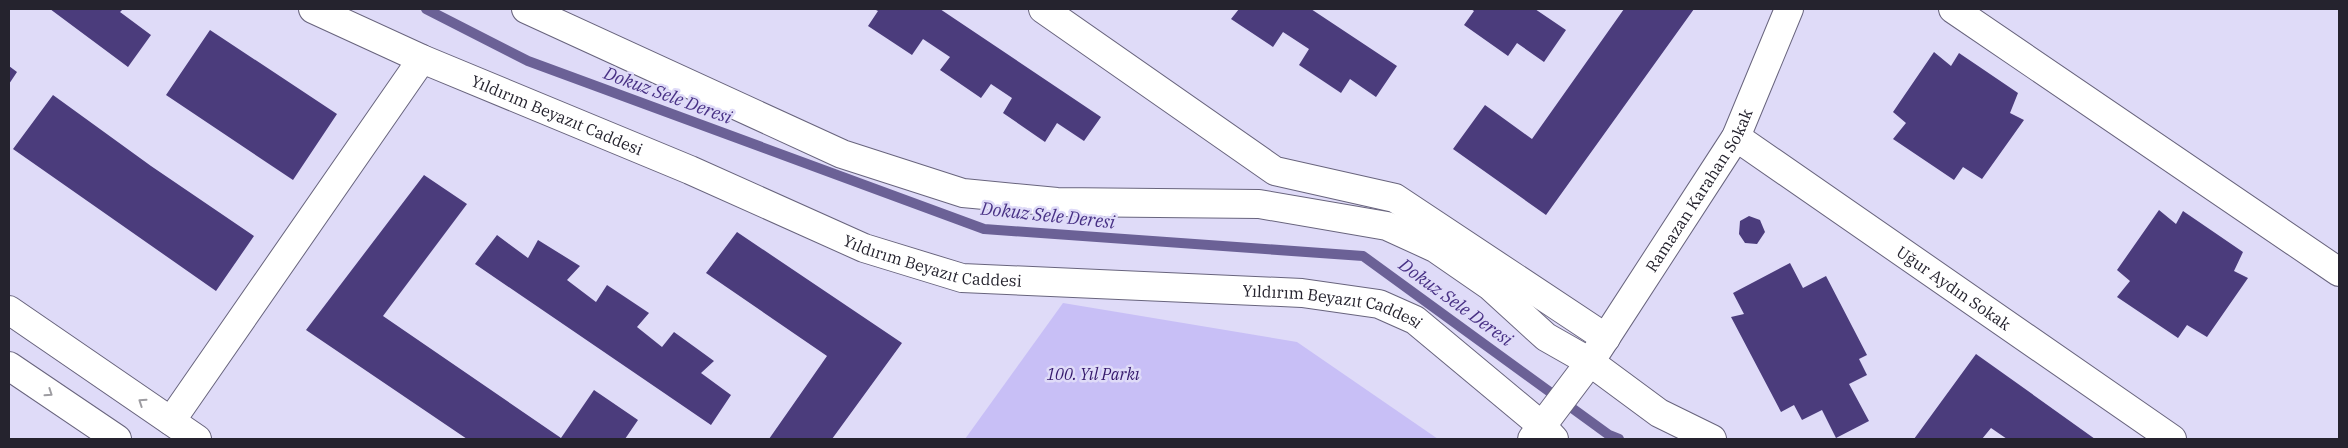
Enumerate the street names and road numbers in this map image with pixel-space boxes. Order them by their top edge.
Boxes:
street label: Yıldırım Beyazıt Caddesi [468,70,646,159]
street label: Ramazan Karahan Sokak [1641,105,1757,276]
street label: Yıldırım Beyazıt Caddesi [840,230,1022,291]
street label: Uğur Aydın Sokak [1893,241,2015,335]
street label: Yıldırım Beyazıt Caddesi [1242,280,1427,332]

